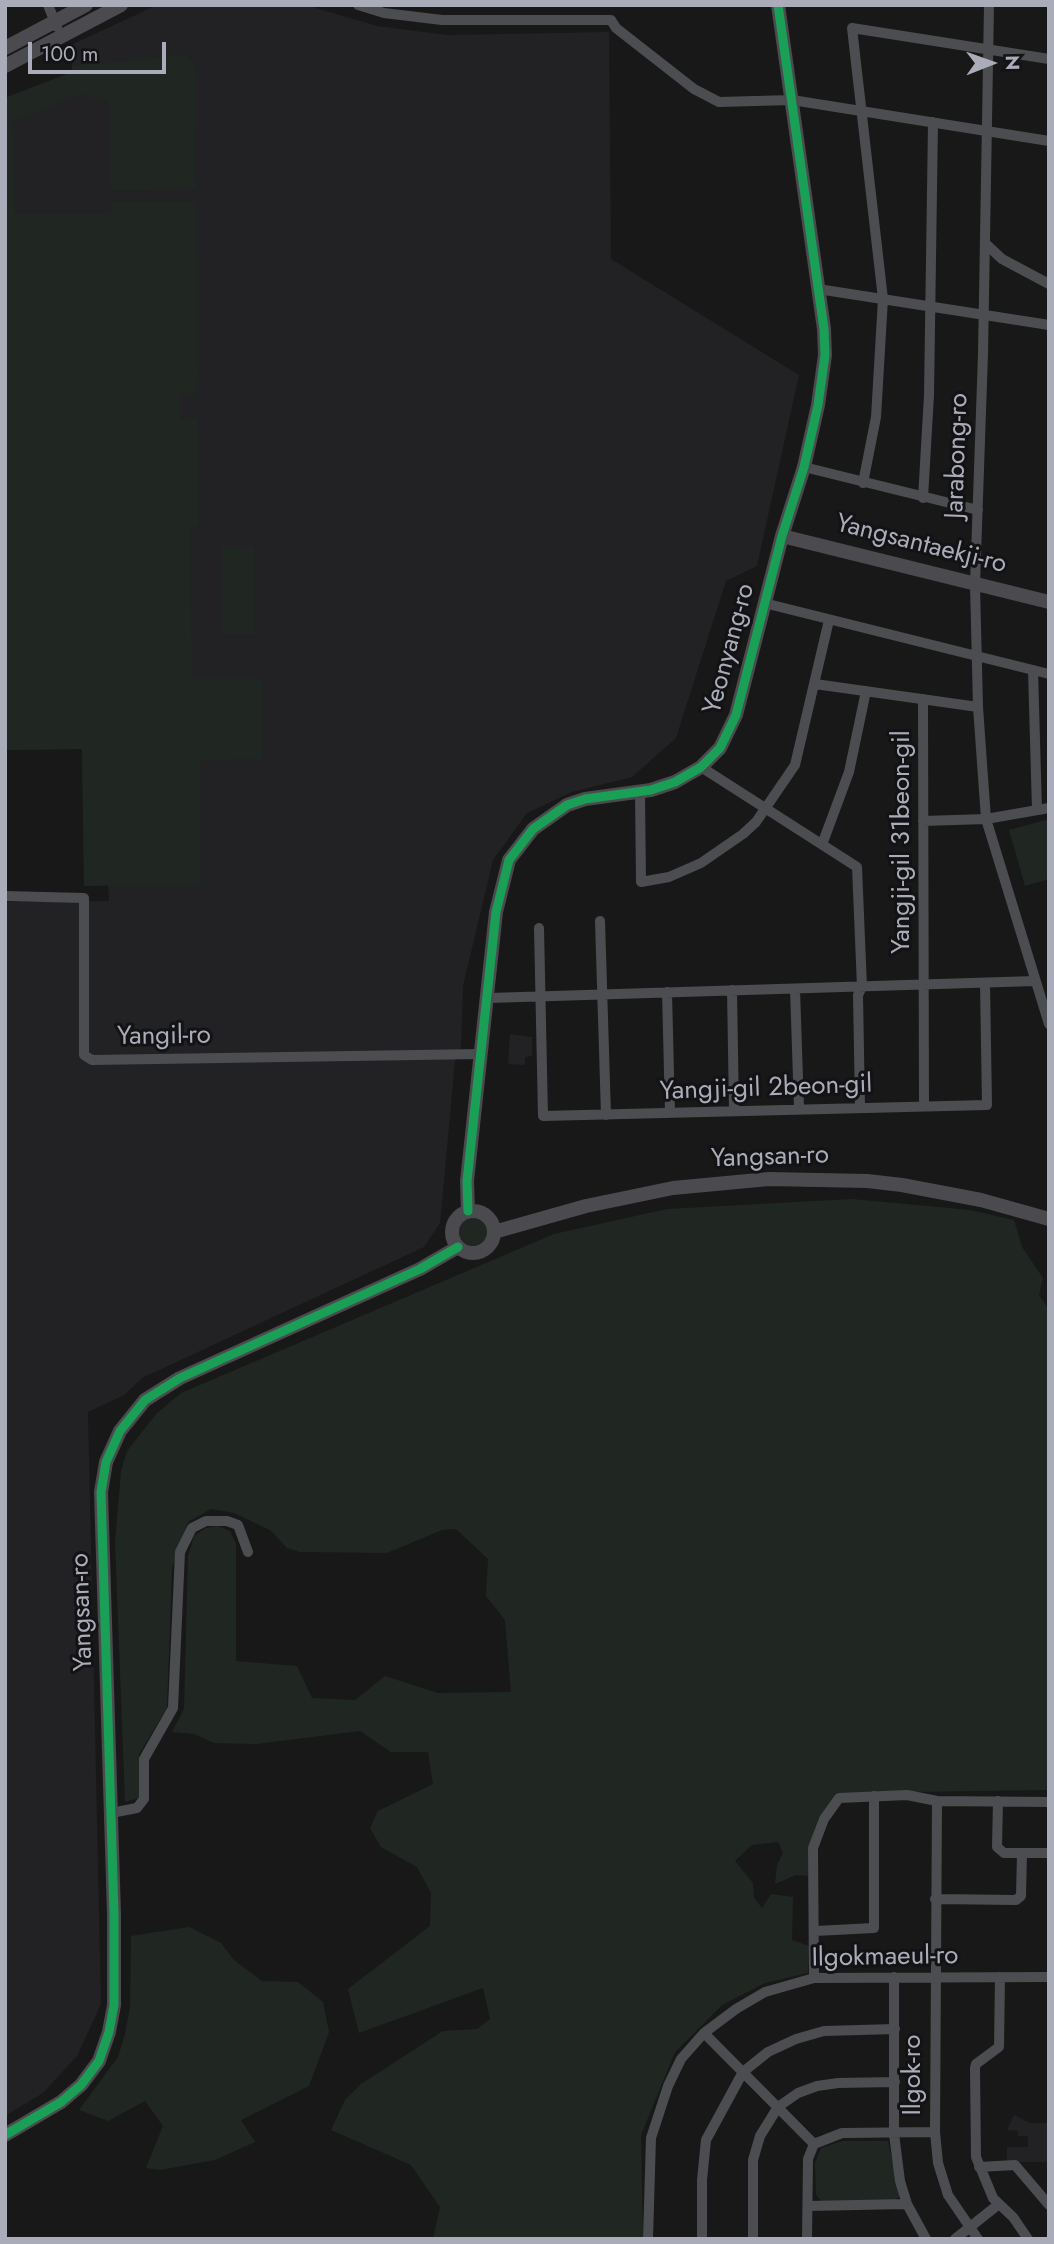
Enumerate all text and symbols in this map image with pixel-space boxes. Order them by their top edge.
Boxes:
scale bar [32,28,170,72]
north arrow [956,28,1026,98]
text: 100 m [41,39,98,69]
text: N [999,55,1026,70]
street label: Jarabong-ro [940,393,976,519]
street label: Yangsantaekji-ro [833,509,1009,581]
street label: Yeonyang-ro [698,580,762,718]
street label: Yangji-gil 31beon-gil [887,730,919,954]
street label: Yangil-ro [117,1021,211,1053]
street label: Yangji-gil 2beon-gil [659,1070,873,1108]
street label: Yangsan-ro [711,1140,829,1176]
street label: Yangsan-ro [65,1553,101,1671]
street label: Ilgokmaeul-ro [811,1941,959,1975]
street label: Ilgok-ro [898,2035,930,2115]

